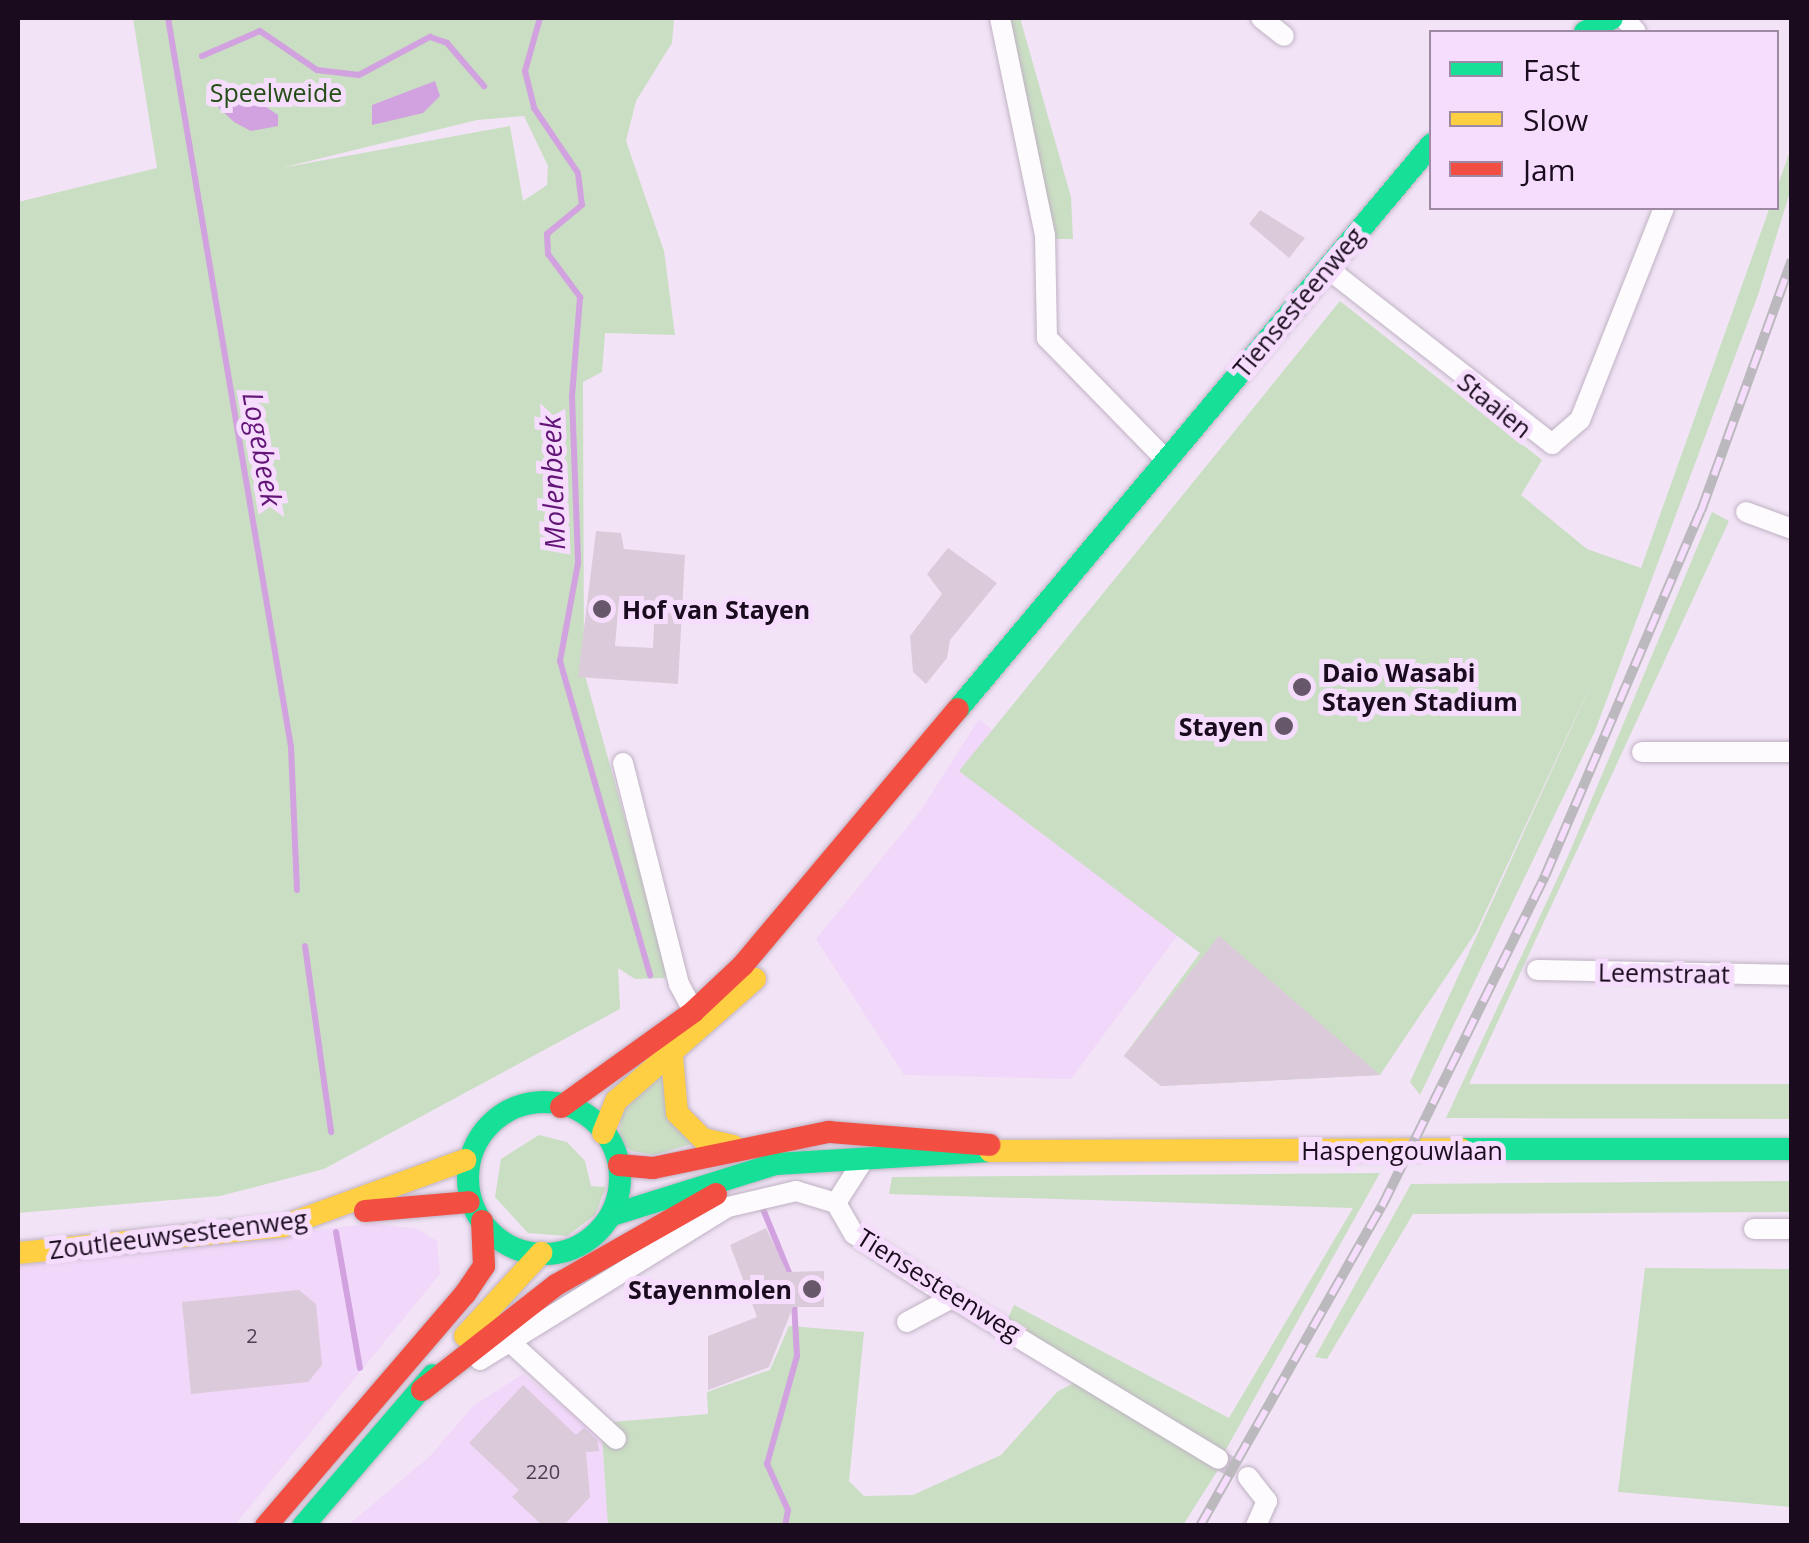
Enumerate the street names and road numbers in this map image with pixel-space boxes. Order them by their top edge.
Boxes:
street label: Tiensesteenweg [1227,221,1369,383]
street label: Staaien [1452,366,1538,444]
street label: Leemstraat [1598,957,1730,989]
street label: Haspengouwlaan [1301,1135,1503,1165]
street label: Zoutleeuwsesteenweg [47,1203,309,1265]
street label: Tiensesteenweg [852,1222,1026,1346]

